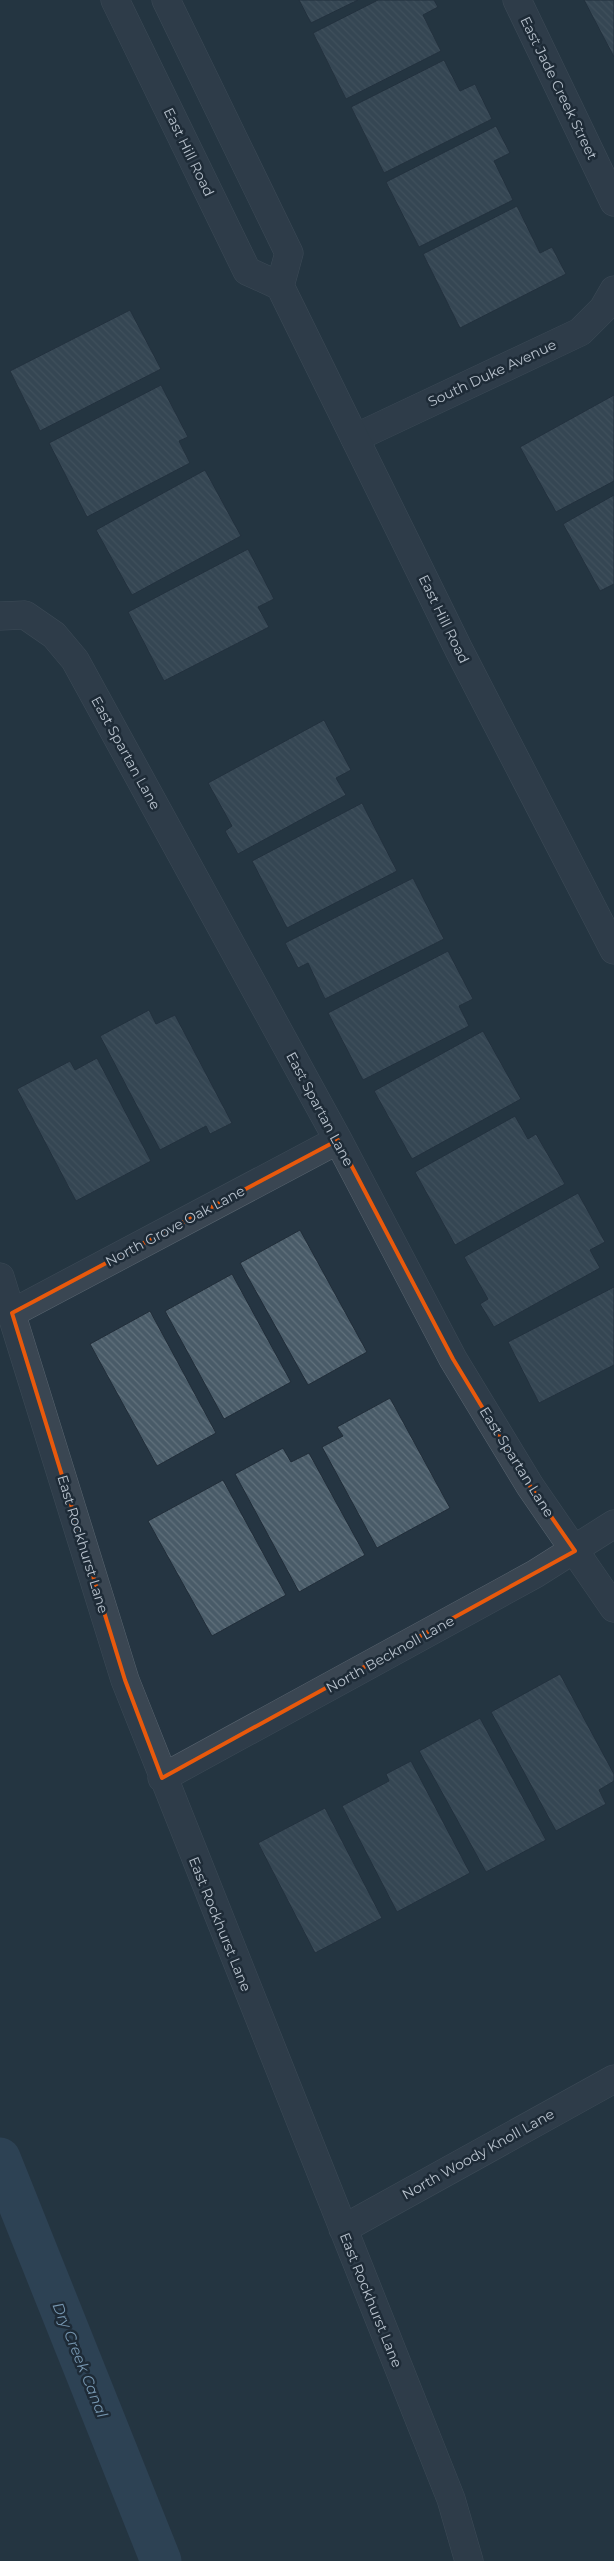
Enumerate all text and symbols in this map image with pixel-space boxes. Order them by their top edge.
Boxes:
street label: East Jade Creek Street [516,13,602,163]
street label: East Hill Road [160,105,218,199]
street label: South Duke Avenue [425,335,559,411]
street label: East Hill Road [415,572,473,666]
street label: East Spartan Lane [87,693,165,813]
street label: East Spartan Lane [282,1049,358,1169]
street label: North Grove Oak Lane [102,1182,248,1270]
street label: East Spartan Lane [476,1403,558,1521]
street label: East Rockhurst Lane [53,1473,113,1615]
street label: North Becknoll Lane [323,1611,457,1697]
street label: East Rockhurst Lane [185,1854,255,1994]
street label: North Woody Knoll Lane [399,2105,557,2203]
street label: East Rockhurst Lane [336,2230,406,2370]
water label: Dry Creek Canal [49,2299,112,2420]

